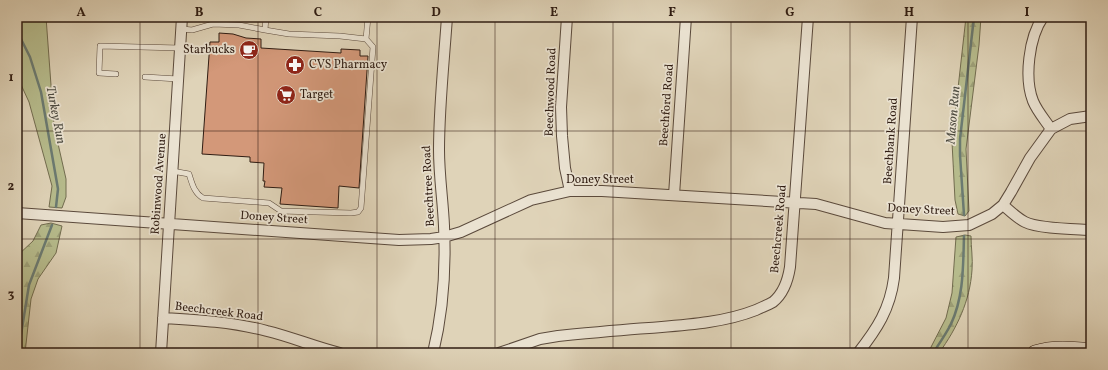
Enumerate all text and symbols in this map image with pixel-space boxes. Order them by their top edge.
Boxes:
text: A [76,4,86,22]
text: B [195,4,204,22]
text: C [314,4,322,22]
text: D [431,4,441,22]
text: E [550,4,558,22]
text: F [668,4,676,22]
text: G [785,4,795,22]
text: H [904,4,914,22]
text: I [1025,4,1030,22]
cafe icon: Starbucks [238,39,260,61]
place label: Starbucks [183,42,235,58]
street label: Beechwood Road [541,47,561,137]
pharmacy icon: CVS Pharmacy [284,54,306,76]
place label: CVS Pharmacy [309,57,388,73]
street label: Beechford Road [656,63,678,147]
text: 1 [8,69,14,87]
supermarket icon: Target [275,84,297,106]
water label: Turkey Run [41,85,69,146]
water label: Mason Run [942,85,966,146]
place label: Target [300,87,333,103]
street label: Beechbank Road [880,97,902,185]
street label: Robinwood Avenue [147,133,171,235]
street label: Beechtree Road [419,145,439,227]
street label: Doney Street [566,172,634,188]
text: 2 [8,178,15,196]
street label: Beechcreek Road [767,184,791,274]
street label: Doney Street [887,200,955,220]
street label: Doney Street [240,208,308,228]
text: 3 [8,286,15,304]
street label: Beechcreek Road [174,299,264,325]

